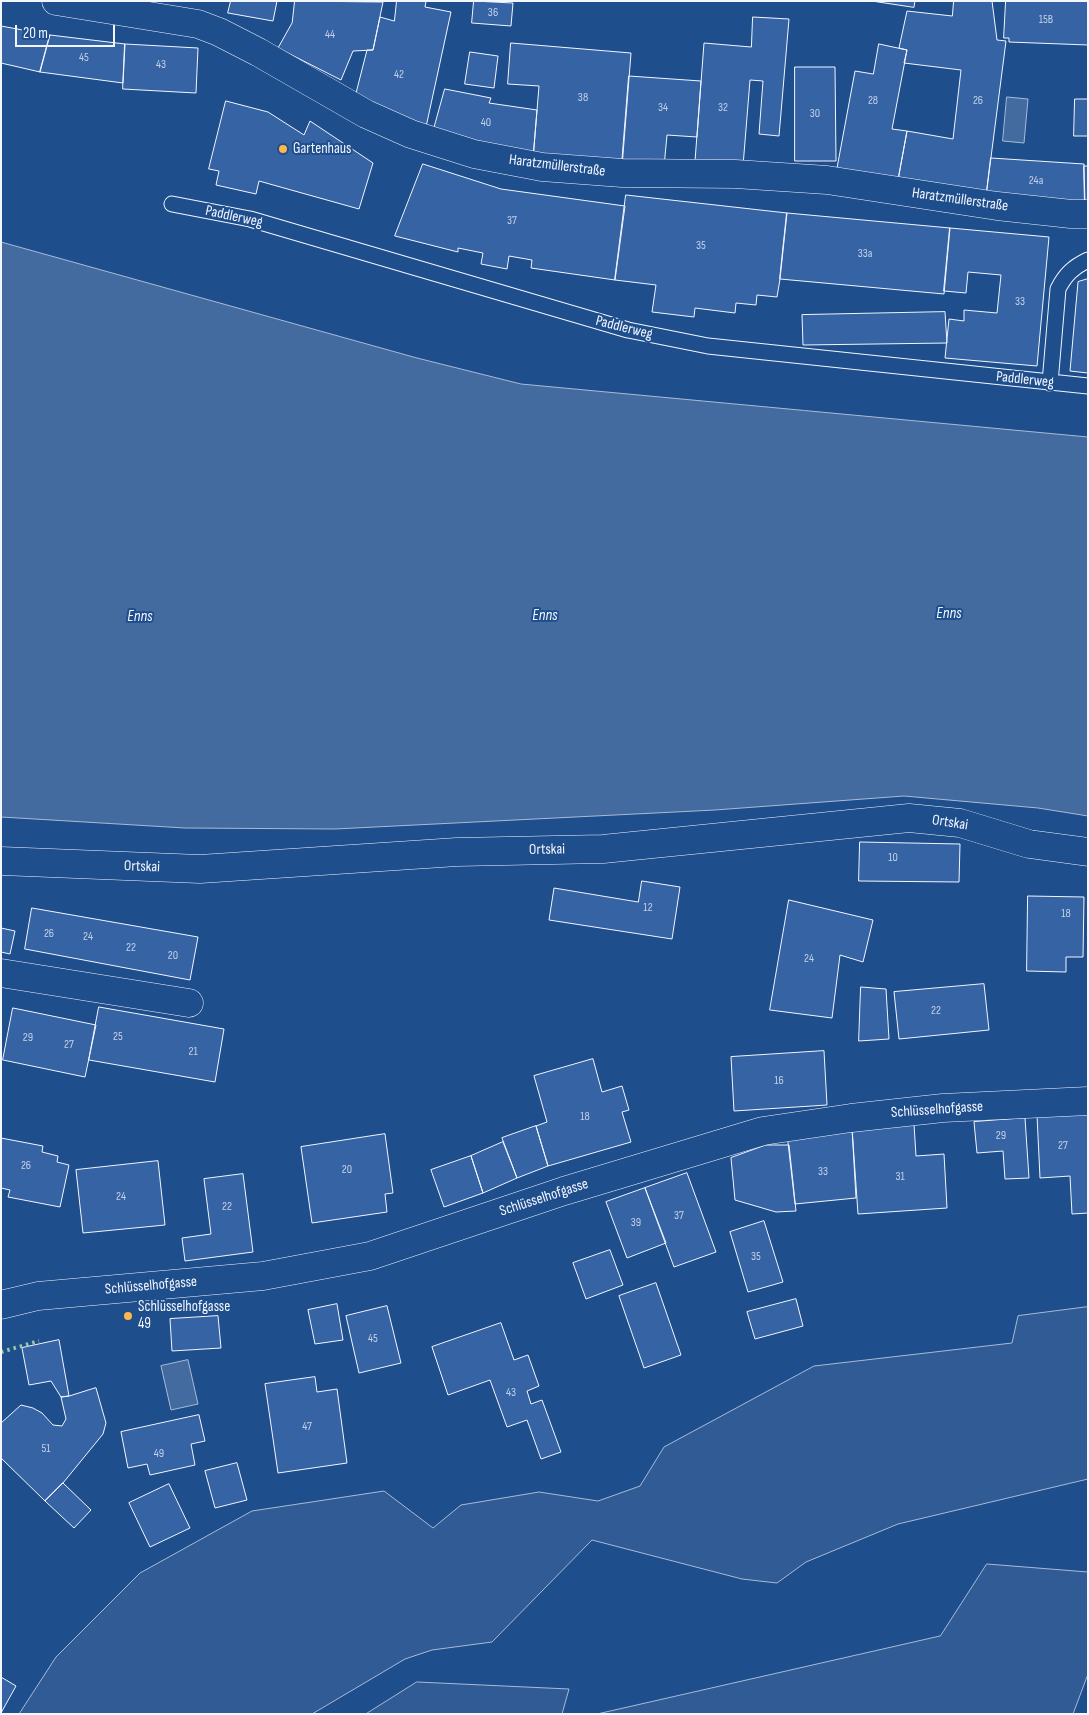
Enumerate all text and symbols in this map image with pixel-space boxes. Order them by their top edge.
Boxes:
house number: 36 [488,6,498,20]
house number: 15B [1039,13,1053,27]
scale bar [18,15,118,47]
text: 20 m [23,24,48,43]
house number: 44 [325,28,335,42]
house number: 45 [79,51,89,65]
house number: 43 [156,58,166,72]
house number: 42 [394,68,404,82]
house number: 38 [578,91,588,105]
house number: 28 [868,94,878,108]
house number: 26 [973,94,983,108]
house number: 34 [658,101,668,115]
house number: 32 [718,101,728,115]
house number: 30 [810,107,820,121]
house number: 40 [481,116,491,130]
place label: Gartenhaus [293,140,351,158]
marker: Gartenhaus [277,143,289,155]
street label: Haratzmüllerstraße [508,151,606,181]
house number: 24a [1029,174,1043,188]
street label: Haratzmüllerstraße [911,184,1009,216]
street label: Paddlerweg [204,202,264,232]
house number: 37 [507,214,517,228]
house number: 35 [696,239,706,253]
house number: 33a [858,247,872,261]
house number: 33 [1015,295,1025,309]
street label: Paddlerweg [594,312,654,344]
street label: Paddlerweg [995,368,1055,392]
water label: Enns [936,604,962,624]
water label: Enns [532,606,558,626]
water label: Enns [127,607,153,627]
street label: Ortskai [931,811,969,835]
street label: Ortskai [529,841,565,859]
house number: 10 [888,851,898,865]
street label: Ortskai [124,857,160,877]
house number: 12 [643,901,653,915]
house number: 18 [1061,907,1071,921]
house number: 26 [44,927,54,941]
house number: 24 [83,930,93,944]
house number: 22 [126,941,136,955]
house number: 20 [168,949,178,963]
house number: 24 [804,952,814,966]
house number: 22 [931,1004,941,1018]
house number: 25 [113,1030,123,1044]
house number: 29 [23,1031,33,1045]
house number: 27 [64,1038,74,1052]
house number: 21 [188,1045,198,1059]
house number: 16 [774,1074,784,1088]
street label: Schlüsselhofgasse [890,1098,984,1122]
house number: 18 [580,1110,590,1124]
house number: 29 [996,1129,1006,1143]
house number: 27 [1058,1139,1068,1153]
house number: 26 [21,1159,31,1173]
house number: 20 [342,1163,352,1177]
house number: 33 [818,1165,828,1179]
house number: 31 [895,1170,905,1184]
street label: Schlüsselhofgasse [497,1175,591,1221]
house number: 24 [116,1190,126,1204]
house number: 22 [222,1200,232,1214]
house number: 37 [674,1209,684,1223]
house number: 39 [631,1216,641,1230]
house number: 35 [751,1250,761,1264]
street label: Schlüsselhofgasse [104,1273,198,1299]
place label: Schlüsselhofgasse 49 [138,1298,230,1333]
marker: Schlüsselhofgasse 49 [122,1310,134,1322]
house number: 45 [368,1332,378,1346]
house number: 43 [506,1386,516,1400]
house number: 47 [302,1420,312,1434]
house number: 51 [41,1442,51,1456]
house number: 49 [154,1447,164,1461]

